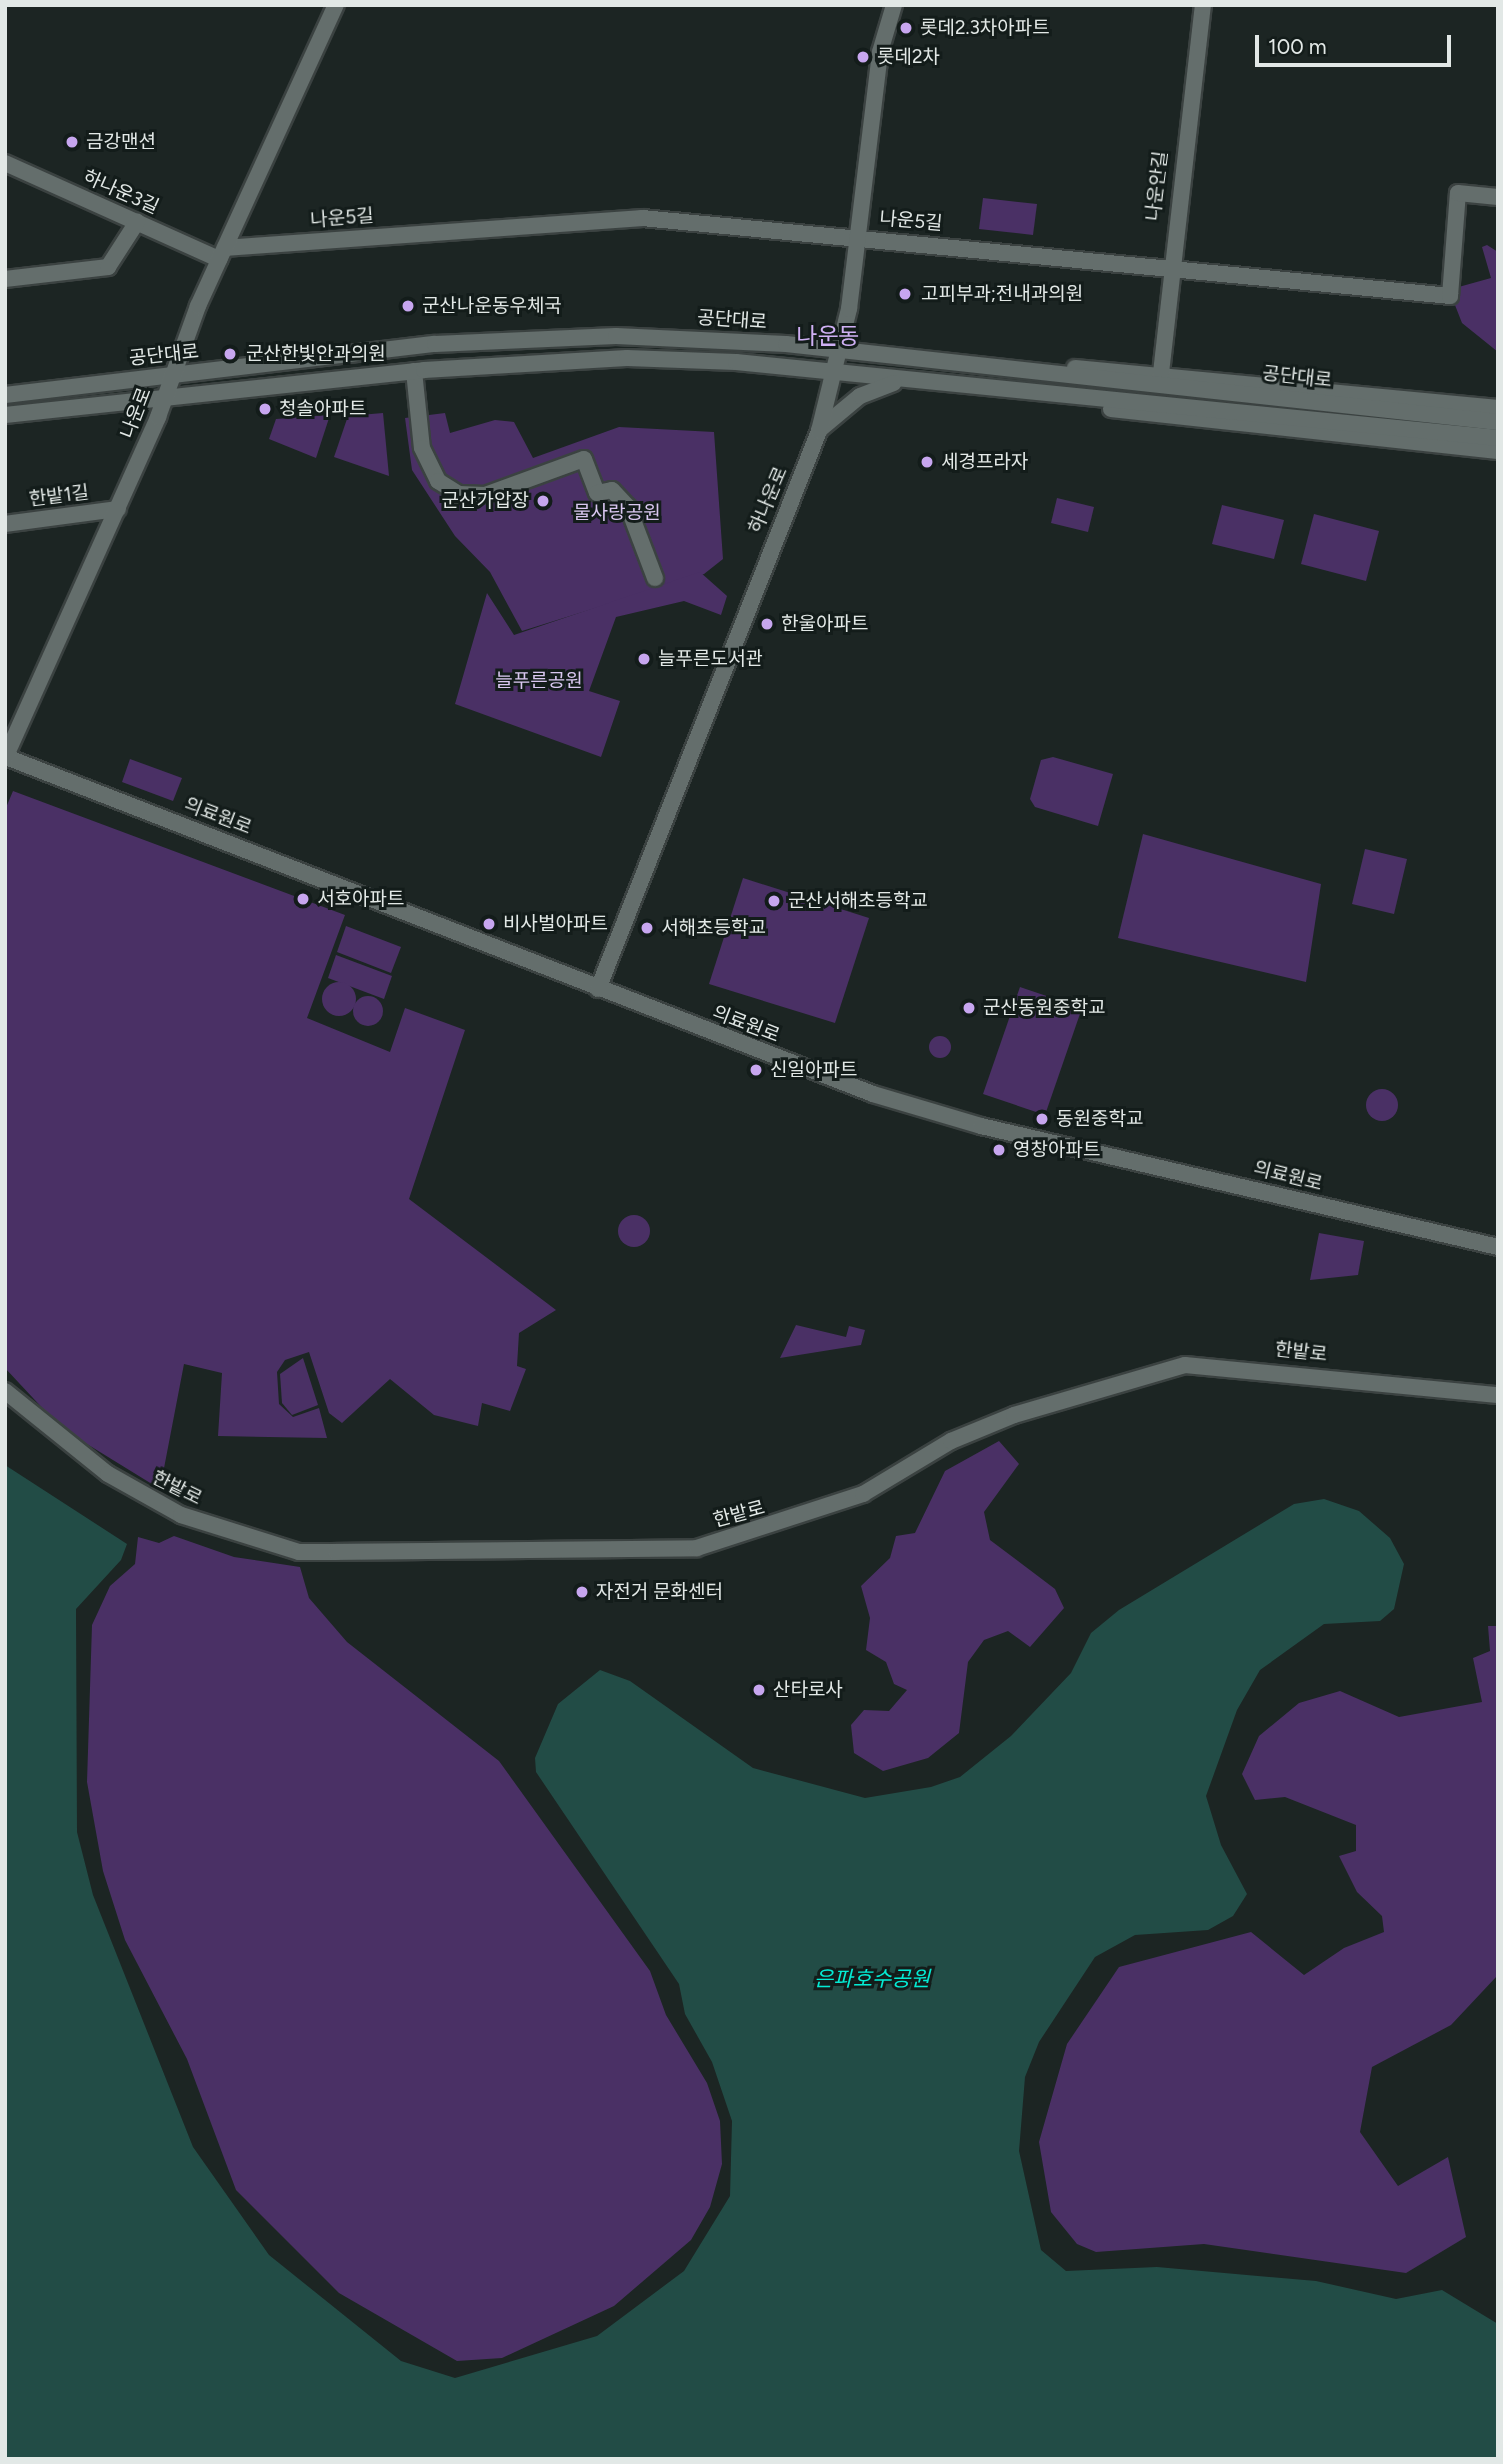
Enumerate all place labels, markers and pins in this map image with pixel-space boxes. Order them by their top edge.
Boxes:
place label: 롯데2.3차아파트 [920,17,1050,39]
marker: 롯데2.3차아파트 [898,20,914,36]
place label: 롯데2차 [877,46,940,68]
marker: 롯데2차 [855,49,871,65]
place label: 금강맨션 [86,131,156,153]
marker: 금강맨션 [64,134,80,150]
place label: 고피부과;전내과의원 [921,283,1083,305]
marker: 고피부과;전내과의원 [895,284,915,304]
place label: 군산나운동우체국 [422,295,562,317]
marker: 군산나운동우체국 [400,298,416,314]
place label: 군산한빛안과의원 [246,343,386,365]
marker: 군산한빛안과의원 [220,344,240,364]
place label: 청솔아파트 [279,398,366,420]
marker: 청솔아파트 [257,401,273,417]
place label: 세경프라자 [941,451,1028,473]
marker: 세경프라자 [919,454,935,470]
place label: 군산가압장 [442,490,529,512]
marker: 군산가압장 [535,493,551,509]
place label: 한울아파트 [781,613,868,635]
marker: 한울아파트 [759,616,775,632]
place label: 늘푸른도서관 [658,648,763,670]
marker: 늘푸른도서관 [636,651,652,667]
place label: 서호아파트 [317,888,404,910]
place label: 군산서해초등학교 [788,890,928,912]
marker: 서호아파트 [295,891,311,907]
marker: 군산서해초등학교 [766,893,782,909]
place label: 비사벌아파트 [503,913,608,935]
marker: 비사벌아파트 [481,916,497,932]
place label: 서해초등학교 [661,917,766,939]
marker: 서해초등학교 [639,920,655,936]
place label: 군산동원중학교 [983,997,1105,1019]
marker: 군산동원중학교 [961,1000,977,1016]
place label: 신일아파트 [770,1059,857,1081]
marker: 신일아파트 [748,1062,764,1078]
place label: 동원중학교 [1056,1108,1143,1130]
marker: 동원중학교 [1034,1111,1050,1127]
place label: 영창아파트 [1013,1139,1100,1161]
marker: 영창아파트 [991,1142,1007,1158]
place label: 자전거 문화센터 [596,1581,723,1603]
marker: 자전거 문화센터 [574,1584,590,1600]
place label: 산타로사 [773,1679,843,1701]
marker: 산타로사 [751,1682,767,1698]

